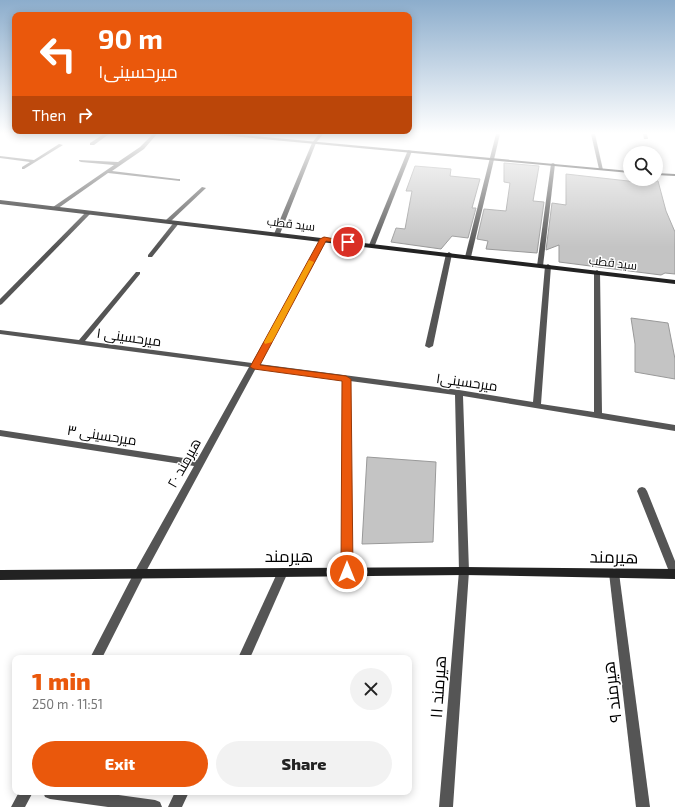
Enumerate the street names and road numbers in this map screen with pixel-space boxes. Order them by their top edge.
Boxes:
street label: سید قطب [266,213,316,234]
street label: سید قطب [588,252,638,273]
street label: میرحسینی ۱ [96,324,163,349]
street label: میرحسینی۱ [435,369,499,394]
street label: میرحسینی ۳ [66,421,138,448]
street label: هیرمند ۲۰ [163,435,204,491]
street label: هیرمند [265,545,313,567]
street label: هیرمند [589,546,639,568]
street label: هیرمند ۱۱ [425,655,451,719]
street label: هیرمند ۹ [597,660,627,724]

